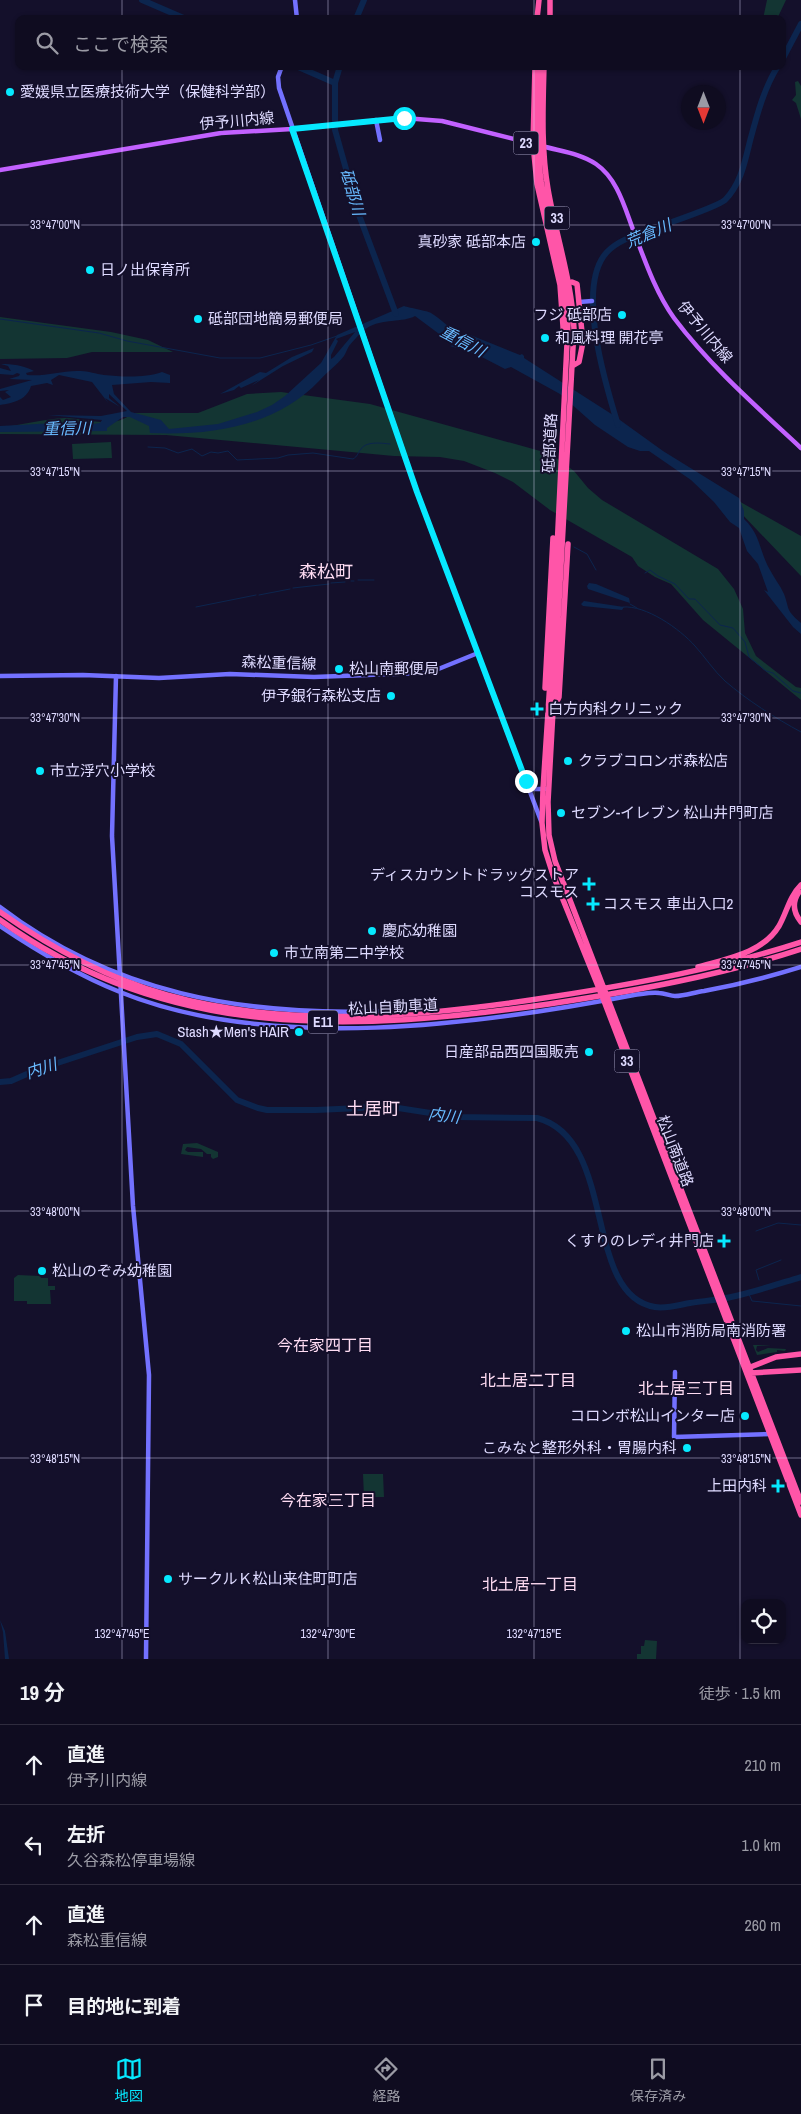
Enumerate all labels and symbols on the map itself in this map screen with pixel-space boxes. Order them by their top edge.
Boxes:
place label: 愛媛県立医療技術大学（保健科学部） [20,81,275,102]
north arrow [681,85,726,130]
marker: 愛媛県立医療技術大学（保健科学部） [4,86,16,98]
street label: 伊予川内線 [199,107,275,134]
route start [393,107,416,130]
road number: 23 [514,132,538,154]
water label: 砥部川 [336,166,371,220]
road number: 33 [544,207,570,230]
water label: 荒倉川 [622,213,676,253]
text: 33°47'00"N [30,217,80,233]
text: 33°47'00"N [721,217,771,233]
place label: 真砂家 砥部本店 [418,231,526,252]
marker: 真砂家 砥部本店 [530,236,542,248]
place label: 日ノ出保育所 [100,259,190,280]
marker: 日ノ出保育所 [84,264,96,276]
street label: 伊予川内線 [673,296,738,367]
place label: フジ 砥部店 [534,304,612,325]
place label: 砥部団地簡易郵便局 [208,308,343,329]
marker: フジ 砥部店 [616,309,628,321]
marker: 砥部団地簡易郵便局 [192,313,204,325]
water label: 重信川 [437,320,491,363]
place label: 和風料理 開花亭 [555,327,663,348]
marker: 和風料理 開花亭 [539,332,551,344]
street label: 砥部道路 [537,412,562,473]
water label: 重信川 [43,417,93,439]
text: 33°47'15"N [30,464,80,480]
text: 33°47'15"N [721,464,771,480]
district label: 森松町 [299,559,353,584]
street label: 森松重信線 [241,651,317,674]
place label: 松山南郵便局 [349,658,439,679]
marker: 松山南郵便局 [333,663,345,675]
place label: 伊予銀行森松支店 [261,685,381,706]
marker: 伊予銀行森松支店 [385,690,397,702]
place label: 白方内科クリニック [548,698,683,719]
marker: 白方内科クリニック [530,702,544,716]
text: 33°47'30"N [30,710,80,726]
text: 33°47'30"N [721,710,771,726]
place label: クラブコロンボ森松店 [578,750,728,771]
marker: クラブコロンボ森松店 [562,755,574,767]
place label: 市立浮穴小学校 [50,760,155,781]
marker: 市立浮穴小学校 [34,765,46,777]
route end [515,770,538,793]
place label: セブン-イレブン 松山井門町店 [571,802,774,823]
marker: セブン-イレブン 松山井門町店 [555,807,567,819]
place label: ディスカウントドラッグストア コスモス [370,864,579,902]
marker: ディスカウントドラッグストア コスモス [583,878,595,890]
place label: コスモス 車出入口2 [603,893,733,914]
marker: コスモス 車出入口2 [587,898,599,910]
place label: 慶応幼稚園 [382,920,457,941]
marker: 慶応幼稚園 [366,925,378,937]
place label: 市立南第二中学校 [284,942,404,963]
marker: 市立南第二中学校 [268,947,280,959]
text: 33°47'45"N [30,957,80,973]
text: 33°47'45"N [721,957,771,973]
street label: 松山自動車道 [347,994,438,1019]
road number: E11 [308,1010,338,1034]
place label: Stash★Men's HAIR [177,1021,289,1042]
marker: Stash★Men's HAIR [293,1026,305,1038]
place label: 日産部品西四国販売 [444,1041,579,1062]
marker: 日産部品西四国販売 [583,1046,595,1058]
road number: 33 [614,1050,640,1072]
water label: 内川 [22,1052,62,1083]
district label: 土居町 [346,1096,400,1121]
water label: 内川 [427,1102,463,1128]
street label: 松山南道路 [652,1112,699,1190]
text: 33°48'00"N [30,1204,80,1220]
text: 33°48'00"N [721,1204,771,1220]
place label: くすりのレディ井門店 [565,1230,714,1251]
marker: くすりのレディ井門店 [718,1235,730,1247]
place label: 松山のぞみ幼稚園 [52,1260,172,1281]
marker: 松山のぞみ幼稚園 [36,1265,48,1277]
place label: 松山市消防局南消防署 [636,1320,786,1341]
marker: 松山市消防局南消防署 [620,1325,632,1337]
district label: 今在家四丁目 [277,1334,373,1356]
district label: 北土居二丁目 [480,1369,576,1391]
district label: 北土居三丁目 [638,1377,734,1399]
place label: コロンボ松山インター店 [570,1405,735,1426]
marker: コロンボ松山インター店 [739,1410,751,1422]
place label: こみなと整形外科・胃腸内科 [482,1437,677,1458]
marker: こみなと整形外科・胃腸内科 [681,1442,693,1454]
text: 33°48'15"N [30,1451,80,1467]
text: 33°48'15"N [721,1451,771,1467]
place label: 上田内科 [707,1475,767,1496]
marker: 上田内科 [771,1479,785,1493]
district label: 今在家三丁目 [280,1489,376,1511]
place label: サークルＫ松山来住町町店 [178,1568,358,1589]
marker: サークルＫ松山来住町町店 [162,1573,174,1585]
district label: 北土居一丁目 [482,1573,578,1595]
text: 132°47'45"E [94,1626,150,1642]
text: 132°47'30"E [300,1626,356,1642]
text: 132°47'15"E [506,1626,562,1642]

